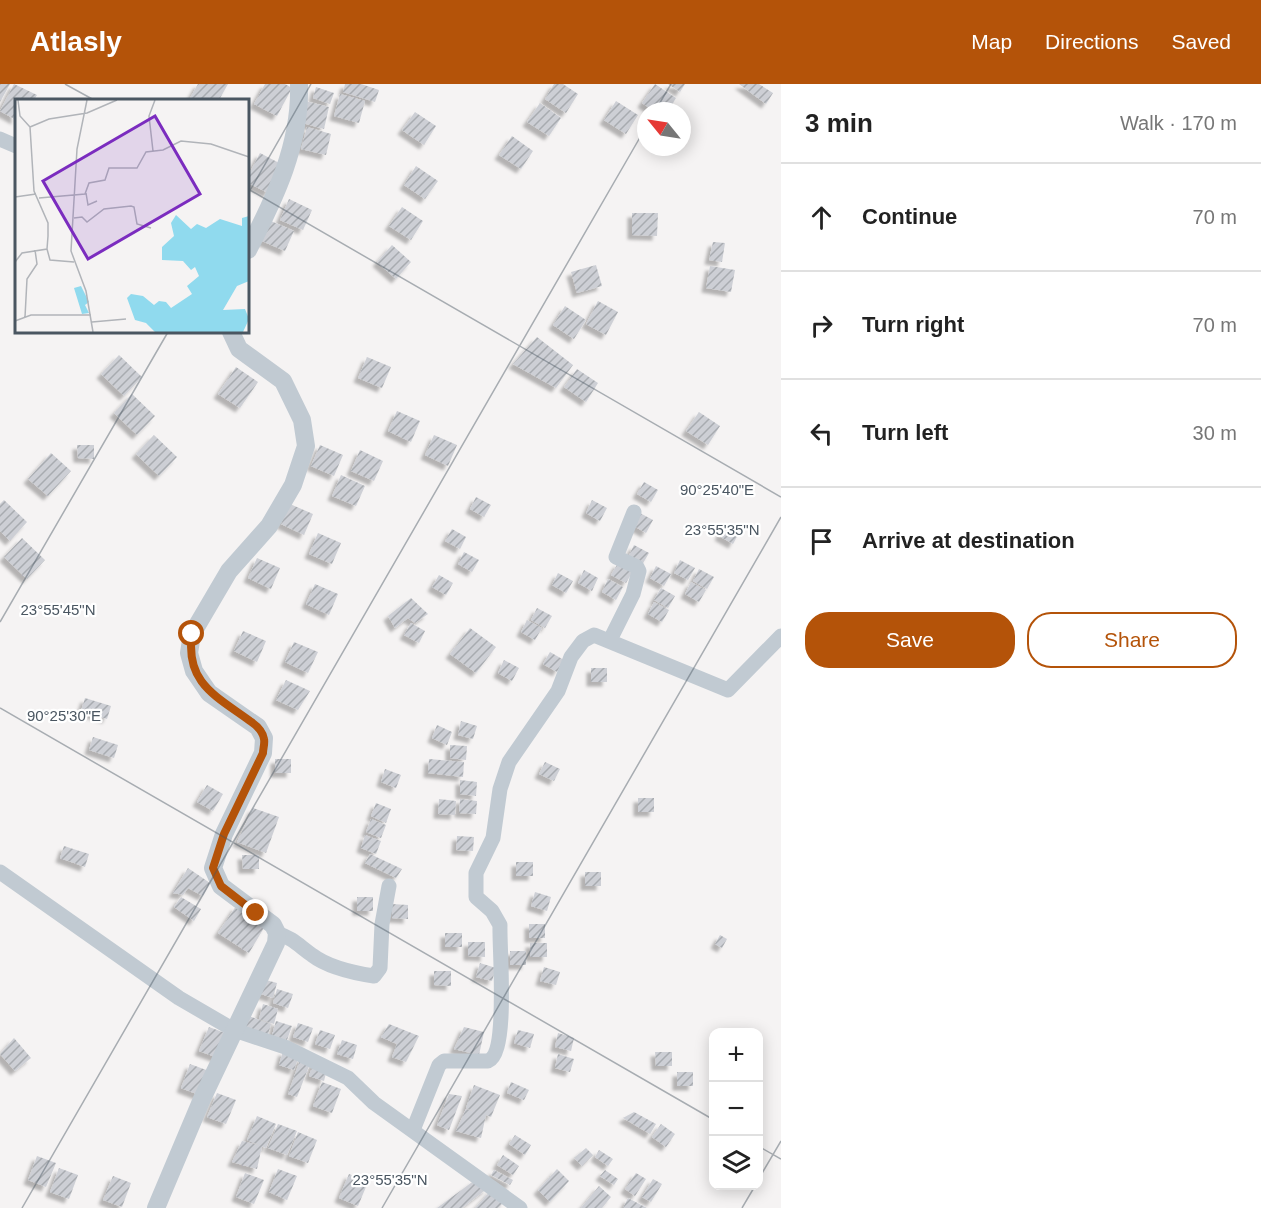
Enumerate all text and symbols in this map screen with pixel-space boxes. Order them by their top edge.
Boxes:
text: Atlasly [30,26,122,57]
text: Map [971,30,1012,53]
text: Directions [1045,30,1138,53]
text: Saved [1171,30,1231,53]
inset map [15,99,249,333]
north arrow [637,102,691,156]
text: 3 min [805,108,873,138]
text: Walk · 170 m [1120,112,1237,134]
icon: ahead [805,201,838,234]
text: Continue [862,204,957,229]
text: 70 m [1193,206,1237,228]
icon: right [805,309,838,342]
text: Turn right [862,312,964,337]
text: 70 m [1193,314,1237,336]
icon: left [805,417,838,450]
text: Turn left [862,420,948,445]
text: 30 m [1193,422,1237,444]
text: 90°25'40"E [680,481,754,498]
text: 23°55'35"N [684,521,760,538]
icon: arrive [805,525,838,558]
text: Arrive at destination [862,528,1075,553]
text: 23°55'45"N [20,601,96,618]
button: Save [805,612,1015,668]
button: Share [1027,612,1237,668]
route start [178,620,204,646]
text: 90°25'30"E [27,707,101,724]
route end [242,899,268,925]
map controls [709,1028,763,1190]
button: + [709,1028,763,1082]
button: − [709,1082,763,1136]
button: layers [709,1136,763,1190]
text: 23°55'35"N [352,1171,428,1188]

